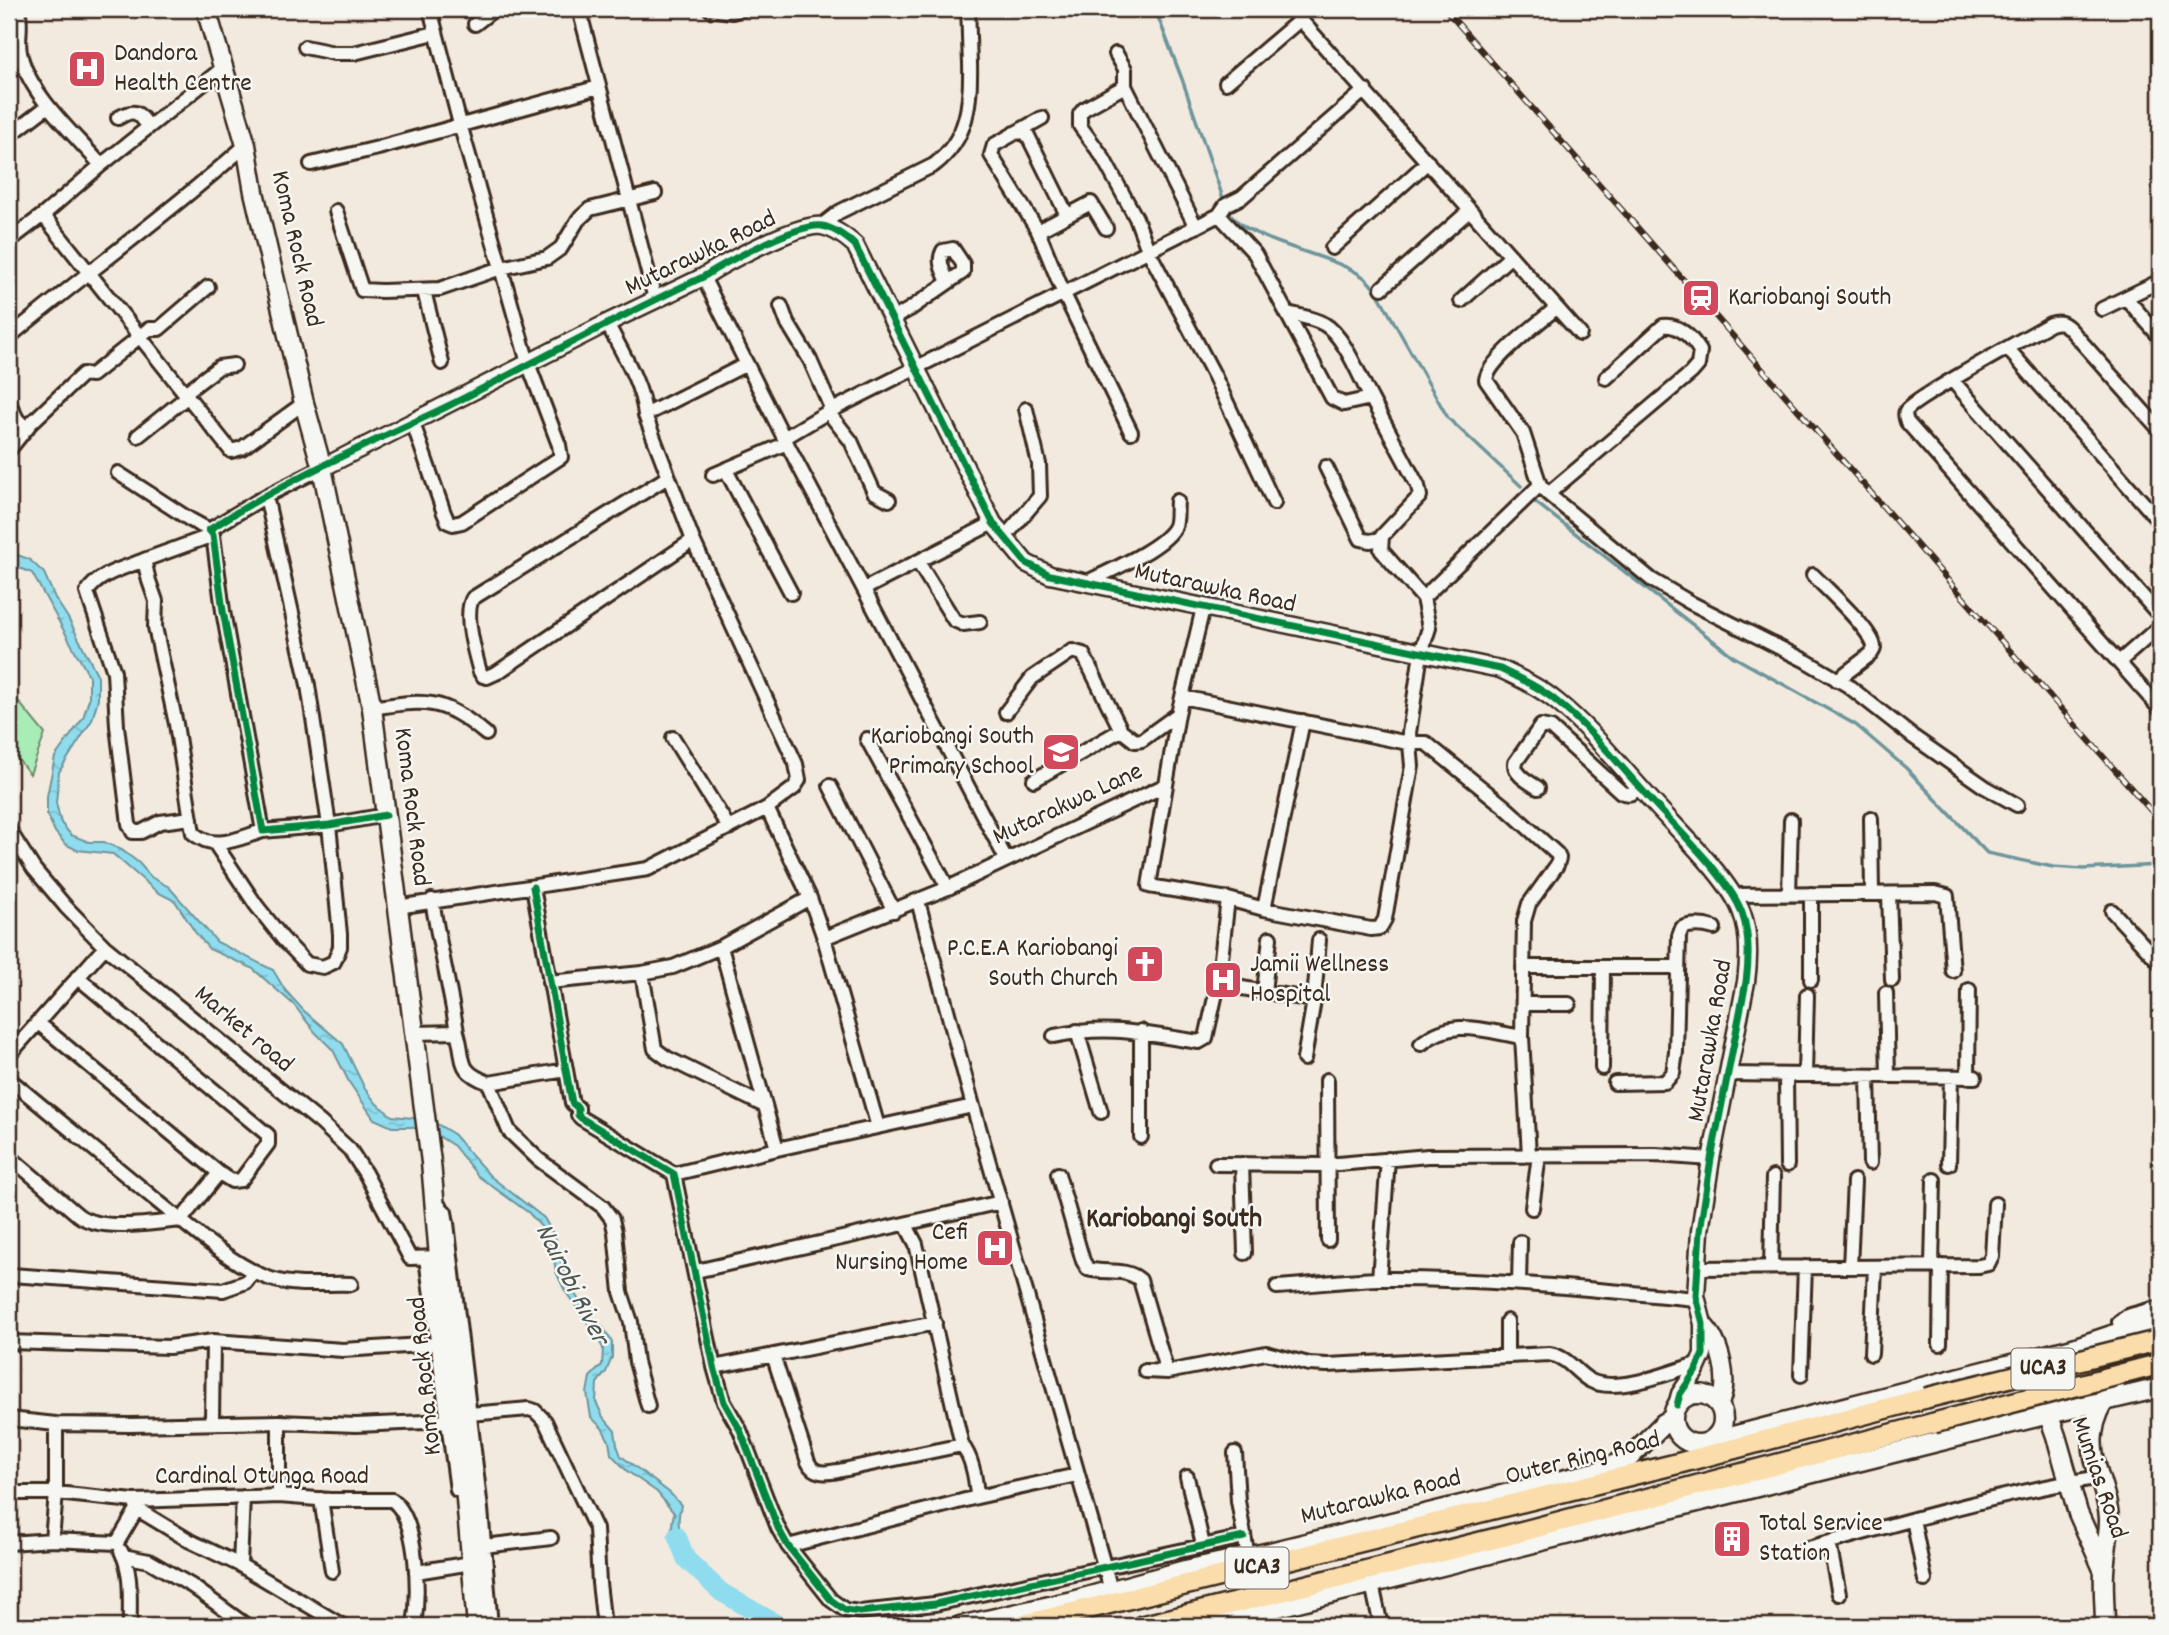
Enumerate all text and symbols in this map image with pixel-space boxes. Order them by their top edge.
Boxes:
place label: Dandora Health Centre [114,36,252,103]
hospital icon: Dandora Health Centre [66,48,108,90]
street label: Koma Rock Road [260,167,332,331]
street label: Mutarawka Road [619,201,783,307]
station icon: Kariobangi South [1680,277,1722,319]
place label: Kariobangi South [1728,280,1892,317]
street label: Mutarawka Road [1131,554,1299,624]
place label: Kariobangi South Primary School [871,719,1034,786]
street label: Koma Rock Road [383,726,439,888]
school or university icon: Kariobangi South Primary School [1040,731,1082,773]
street label: Mutarakwa Lane [987,754,1149,856]
place label: P.C.E.A Kariobangi South Church [947,931,1118,998]
church icon: P.C.E.A Kariobangi South Church [1124,943,1166,985]
place label: Jamii Wellness Hospital [1250,947,1389,1014]
street label: Mutarawka Road [1679,957,1743,1125]
hospital icon: Jamii Wellness Hospital [1202,959,1244,1001]
street label: Market road [185,977,301,1083]
district label: Kariobangi South [1086,1201,1262,1241]
place label: Cefi Nursing Home [835,1215,968,1282]
water label: Nairobi River [522,1217,619,1356]
hospital icon: Cefi Nursing Home [974,1227,1016,1269]
street label: Koma Rock Road [399,1295,453,1457]
road number: UCA3 [2011,1349,2074,1390]
street label: Mumias Road [2060,1412,2136,1544]
street label: Outer Ring Road [1502,1422,1664,1496]
street label: Cardinal Otunga Road [155,1459,369,1496]
street label: Mutarawka Road [1297,1460,1465,1536]
place label: Total Service Station [1759,1506,1883,1573]
building icon: Total Service Station [1711,1518,1753,1560]
road number: UCA3 [1226,1548,1288,1588]

